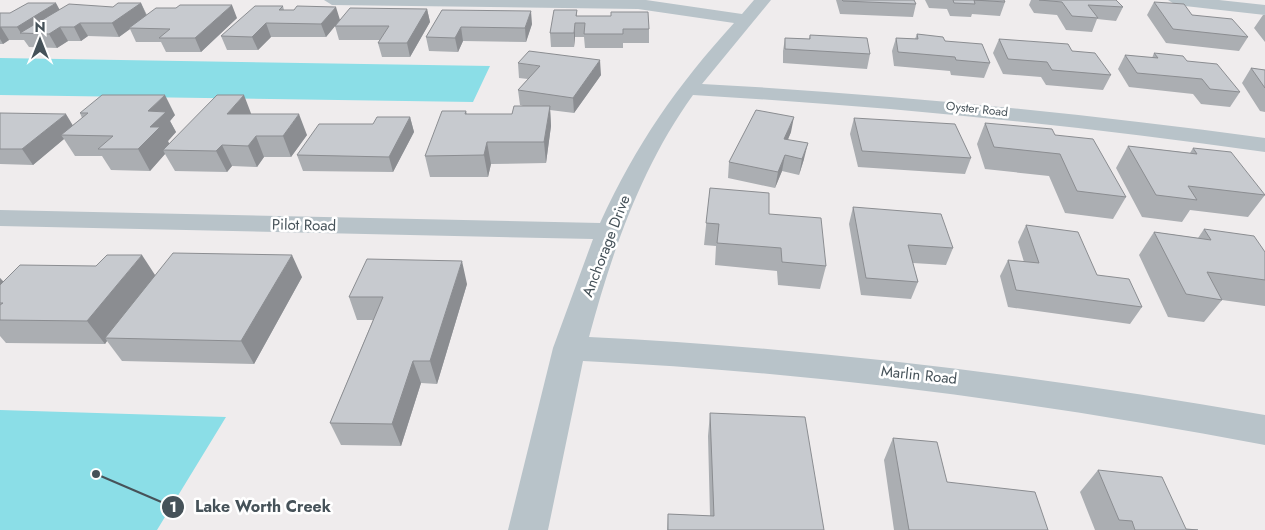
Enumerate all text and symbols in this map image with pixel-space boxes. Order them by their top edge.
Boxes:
north arrow [15,15,65,65]
text: N [34,17,46,37]
street label: Oyster Road [945,97,1009,121]
street label: Anchorage Drive [576,192,636,300]
street label: Pilot Road [272,213,336,237]
street label: Marlin Road [880,360,958,390]
callout: Lake Worth Creek [160,491,341,522]
text: Lake Worth Creek [195,495,332,518]
text: 1 [169,496,177,518]

